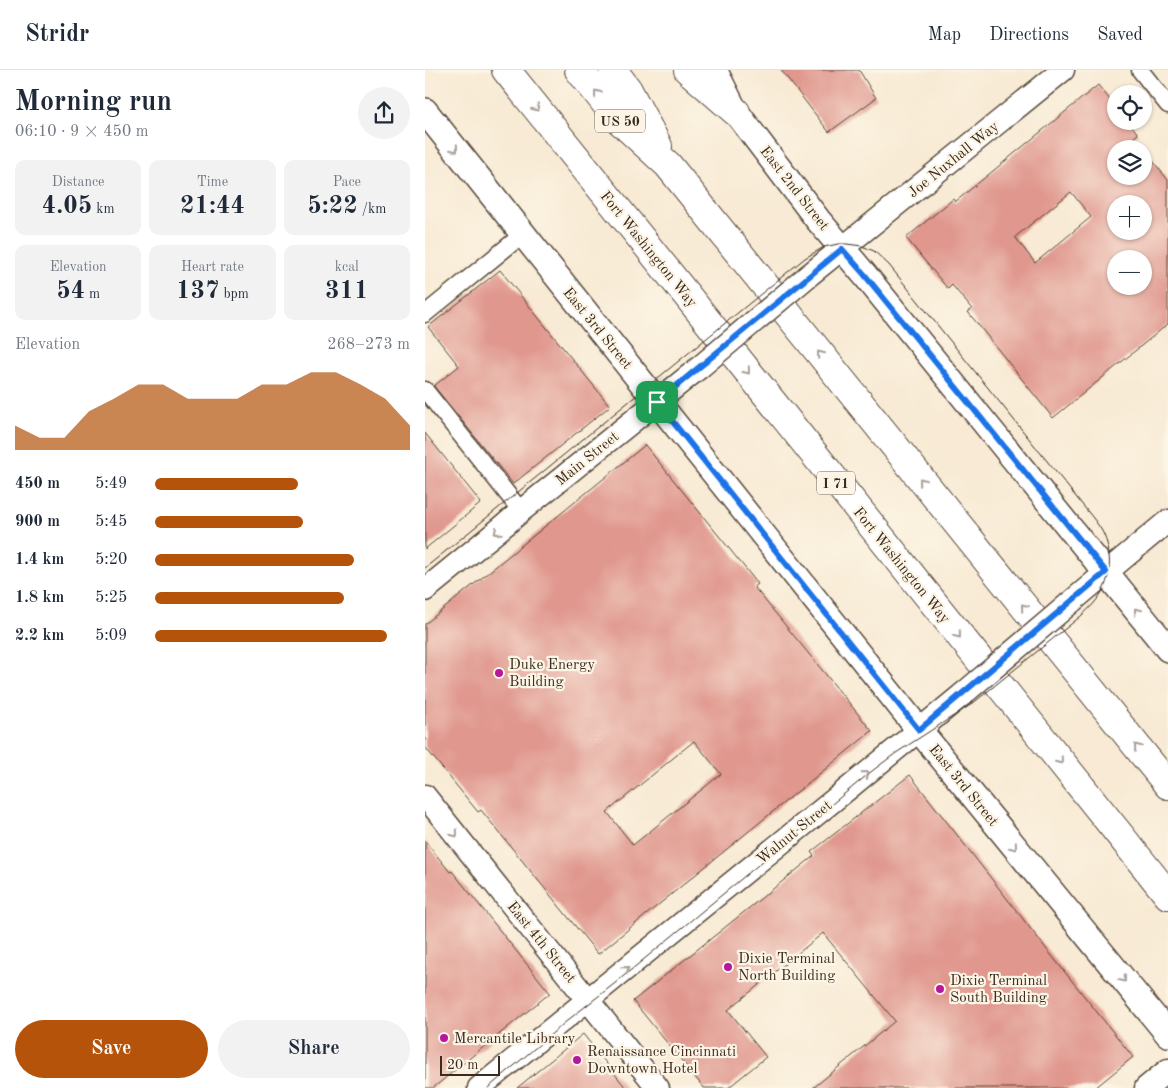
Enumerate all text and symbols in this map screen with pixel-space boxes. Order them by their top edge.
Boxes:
text: Stridr [25,23,89,47]
text: Map [928,26,961,44]
text: Directions [989,26,1069,44]
text: Saved [1097,26,1143,44]
map controls [1107,85,1152,295]
button: locate [1107,85,1152,130]
button: share [358,87,410,139]
text: Morning run [15,89,172,117]
one-way arrow [594,89,603,99]
one-way arrow [531,102,539,111]
road number: US 50 [595,110,645,132]
street label: Joe Nuxhall Way [906,119,1002,201]
text: 06:10 · 9 × 450 m [15,124,148,140]
button: layers [1107,140,1152,185]
one-way arrow [450,143,458,152]
street label: East 2nd Street [756,144,831,234]
text: Distance [52,175,105,189]
text: Time [197,175,228,189]
text: Pace [333,175,361,189]
street label: Fort Washington Way [597,189,699,311]
text: 4.05 [42,194,92,219]
text: 21:44 [180,194,245,219]
text: 5:22 [307,194,358,219]
button: + [1107,195,1152,240]
text: km [92,202,115,216]
text: /km [358,202,386,216]
button: − [1107,250,1152,295]
text: Elevation [50,260,107,274]
text: Heart rate [181,260,244,274]
text: kcal [335,260,359,274]
text: 54 [56,279,85,304]
text: 137 [176,279,220,304]
text: 311 [325,279,369,304]
street label: East 3rd Street [559,285,634,373]
text: m [85,287,100,301]
text: bpm [220,287,249,301]
text: Elevation [15,337,80,353]
text: 268–273 m [327,337,410,353]
one-way arrow [817,351,826,360]
one-way arrow [742,366,751,375]
pin [636,381,678,423]
icon: arrive [643,388,671,416]
street label: Main Street [554,429,622,489]
road number: I 71 [817,472,855,494]
text: 450 m [15,476,60,492]
text: 5:49 [95,476,127,492]
one-way arrow [920,478,928,487]
street label: Fort Washington Way [850,505,952,627]
text: 900 m [15,514,60,530]
text: 5:45 [95,514,127,530]
one-way arrow [494,526,503,534]
text: 1.4 km [15,552,64,568]
text: 5:20 [95,552,127,568]
text: 1.8 km [15,590,64,606]
text: 5:25 [95,590,127,606]
one-way arrow [1021,604,1030,613]
one-way arrow [1135,608,1143,617]
text: 2.2 km [15,628,64,644]
text: 5:09 [95,628,127,644]
one-way arrow [953,629,961,638]
place label: Duke Energy Building [509,658,595,690]
marker: Duke Energy Building [493,667,505,679]
street label: East 3rd Street [925,742,1000,830]
one-way arrow [1134,744,1143,753]
one-way arrow [1055,755,1063,764]
one-way arrow [860,771,869,779]
street label: Walnut Street [755,799,835,868]
one-way arrow [450,828,458,837]
one-way arrow [1009,841,1017,850]
street label: East 4th Street [504,899,578,986]
place label: Dixie Terminal North Building [738,952,835,984]
marker: Dixie Terminal North Building [722,961,734,973]
one-way arrow [620,966,629,974]
one-way arrow [1117,973,1125,982]
place label: Dixie Terminal South Building [950,974,1047,1006]
marker: Dixie Terminal South Building [934,983,946,995]
button: Save [15,1020,208,1078]
button: Share [218,1020,410,1078]
marker: Mercantile Library [438,1032,450,1044]
place label: Mercantile Library [454,1032,576,1047]
place label: Renaissance Cincinnati Downtown Hotel [587,1045,736,1077]
scale bar [440,1053,500,1076]
marker: Renaissance Cincinnati Downtown Hotel [571,1054,583,1066]
text: 20 m [447,1058,478,1072]

